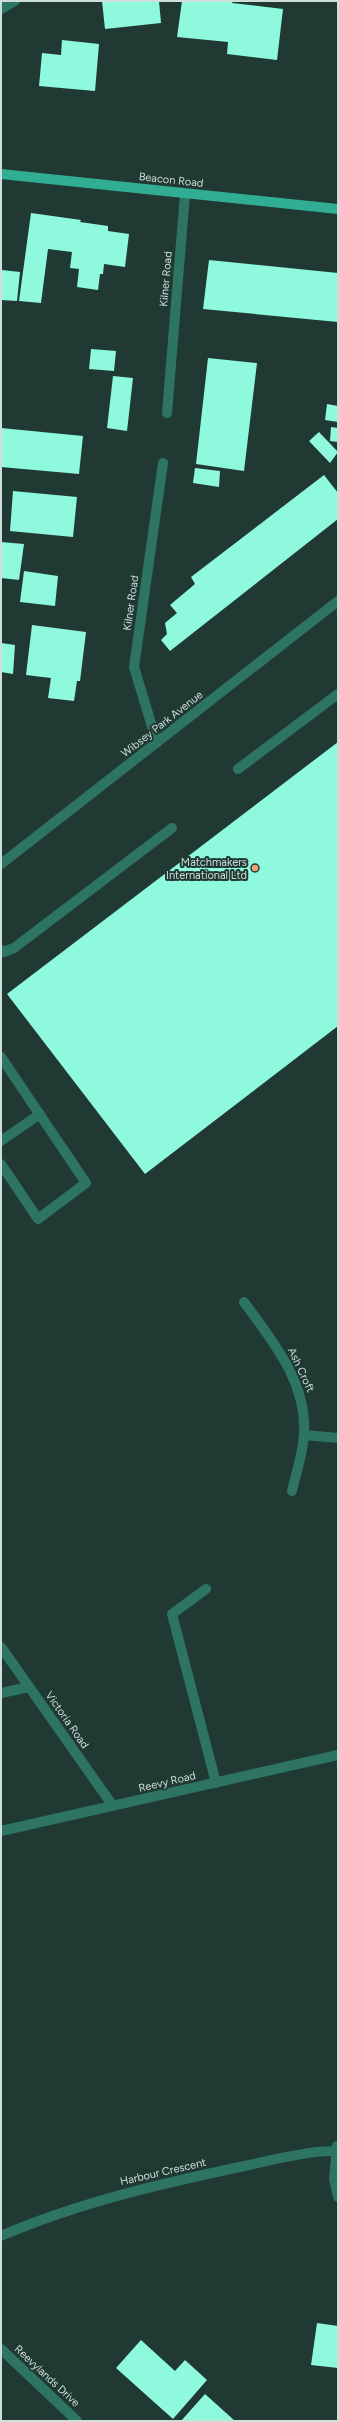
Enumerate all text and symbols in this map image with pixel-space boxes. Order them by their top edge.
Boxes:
street label: Beacon Road [138,170,204,190]
street label: Kilner Road [157,251,175,307]
street label: Kilner Road [121,575,141,631]
street label: Wibsey Park Avenue [119,688,205,760]
place label: Matchmakers International Ltd [166,856,247,882]
marker: Matchmakers International Ltd [250,863,260,873]
street label: Ash Croft [285,1346,317,1394]
street label: Victoria Road [43,1689,91,1751]
street label: Reevy Road [137,1769,197,1795]
street label: Harbour Crescent [119,2156,207,2188]
street label: Reevylands Drive [12,2343,82,2409]

